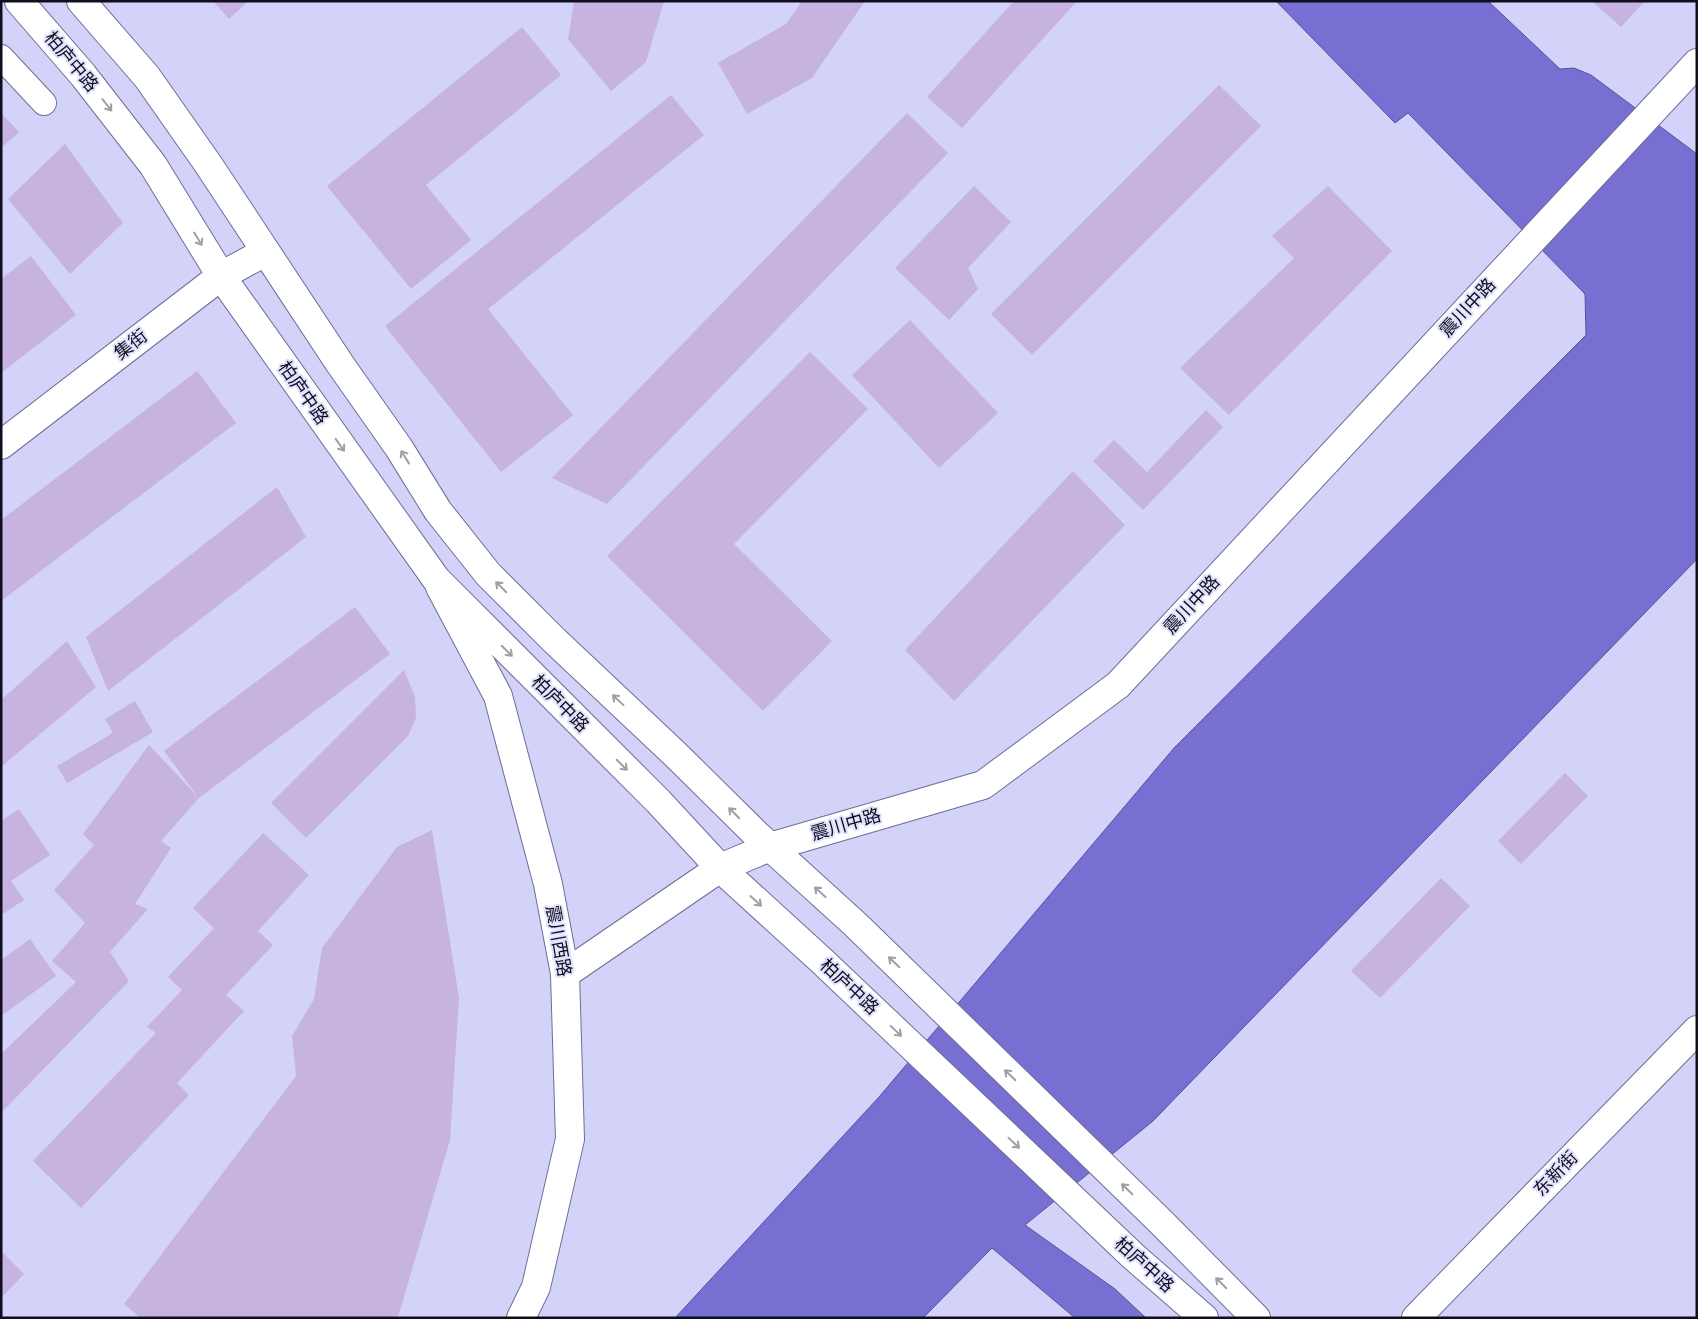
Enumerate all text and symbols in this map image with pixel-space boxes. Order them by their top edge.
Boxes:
street label: 柏庐中路 [38,26,104,98]
one-way arrow [102,98,112,112]
one-way arrow [194,232,204,246]
street label: 震川中路 [1434,273,1502,343]
street label: 集街 [109,324,153,366]
street label: 柏庐中路 [272,356,334,430]
one-way arrow [335,438,345,452]
one-way arrow [399,450,409,464]
street label: 震川中路 [1158,570,1226,640]
one-way arrow [495,581,507,593]
one-way arrow [501,645,513,657]
street label: 柏庐中路 [526,670,594,738]
one-way arrow [611,694,624,706]
one-way arrow [616,759,628,772]
street label: 震川中路 [808,803,884,847]
one-way arrow [728,807,741,819]
one-way arrow [813,886,826,898]
one-way arrow [749,895,762,907]
street label: 震川西路 [539,903,577,979]
street label: 柏庐中路 [814,953,884,1021]
one-way arrow [888,956,900,968]
one-way arrow [889,1025,902,1037]
one-way arrow [1005,1070,1017,1082]
one-way arrow [1007,1137,1020,1149]
street label: 东新街 [1528,1146,1584,1202]
one-way arrow [1120,1183,1133,1195]
street label: 柏庐中路 [1109,1232,1179,1298]
one-way arrow [1215,1277,1227,1289]

